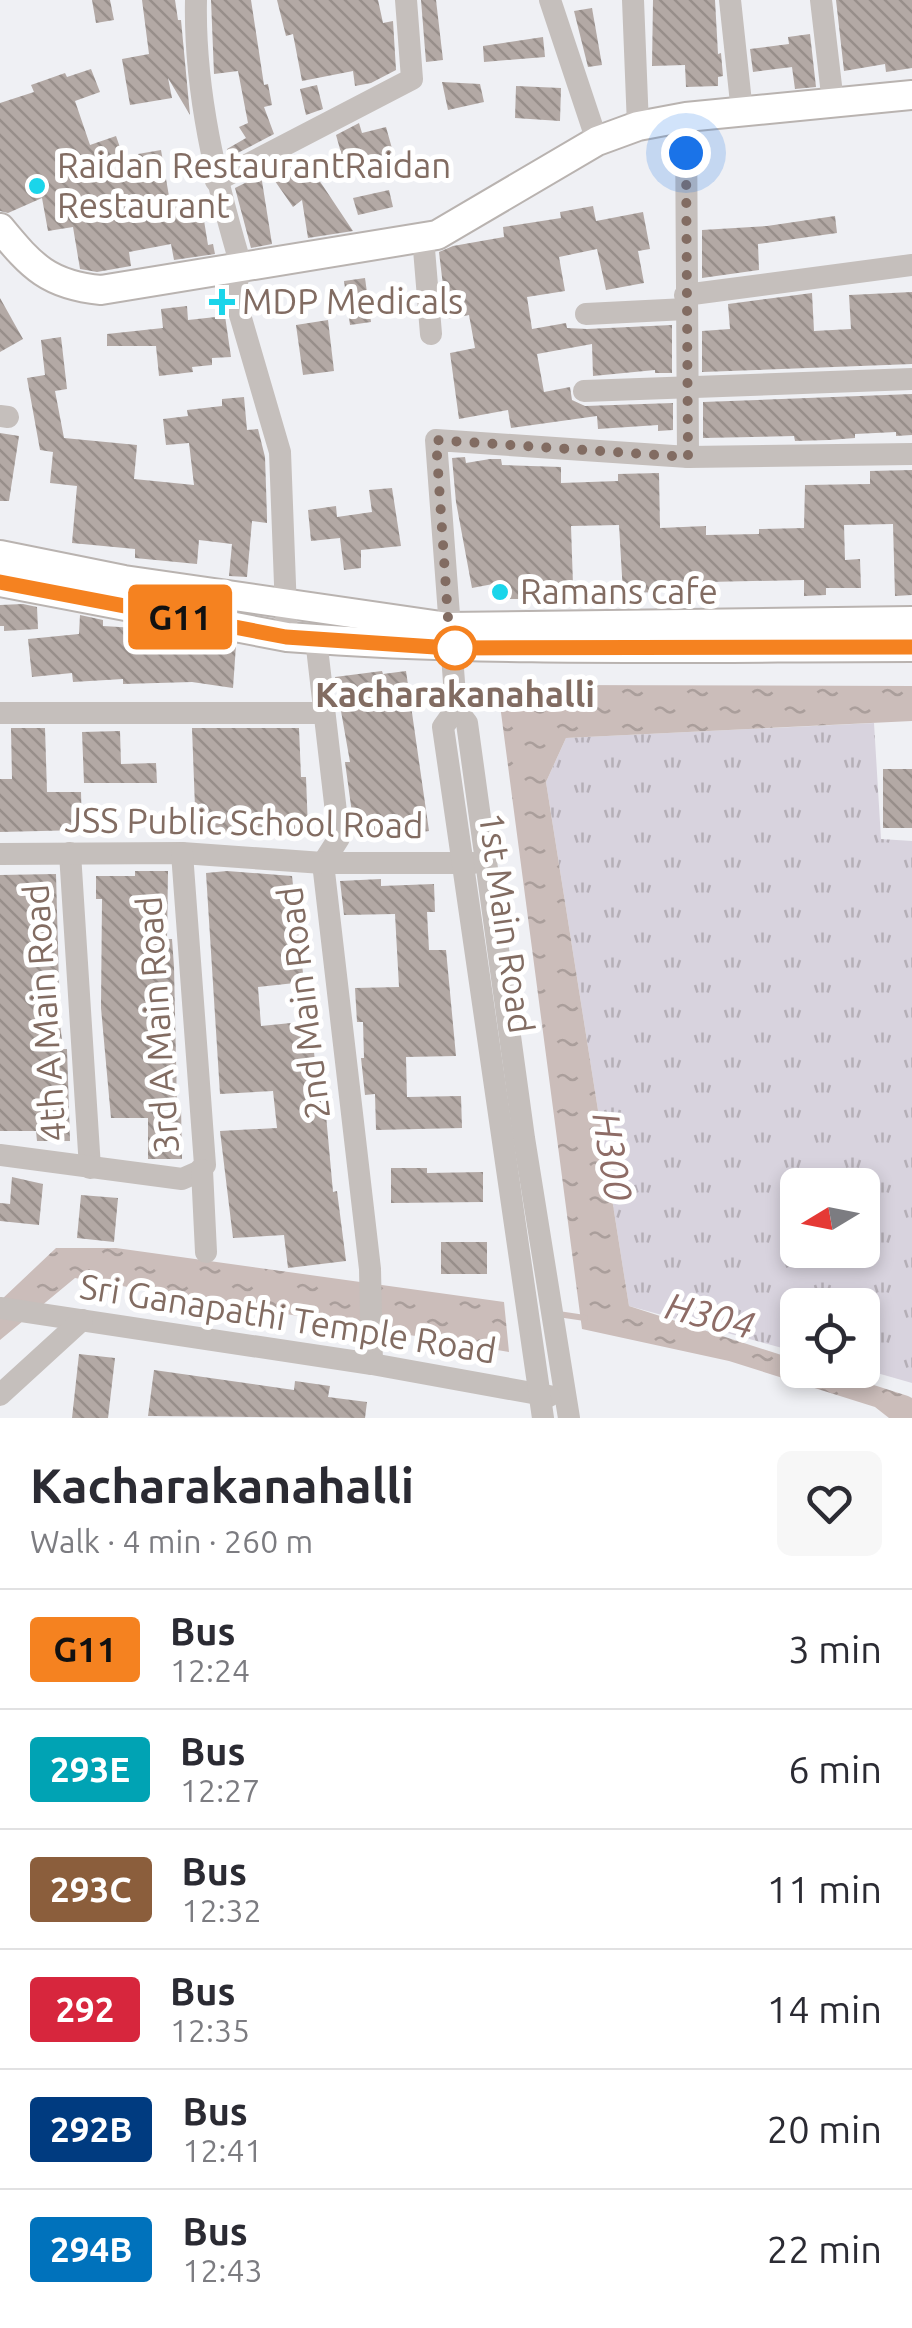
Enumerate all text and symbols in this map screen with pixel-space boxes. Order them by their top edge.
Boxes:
your location [661,128,711,178]
place label: Raidan RestaurantRaidan Restaurant [57,145,451,225]
marker: Raidan RestaurantRaidan Restaurant [26,175,48,197]
place label: MDP Medicals [242,281,463,321]
marker: MDP Medicals [211,291,233,313]
place label: Ramans cafe [520,571,718,611]
marker: Ramans cafe [489,581,511,603]
line badge: G11 [122,584,238,650]
text: G11 [148,597,212,637]
marker: Kacharakanahalli [434,627,476,669]
place label: Kacharakanahalli [315,674,595,714]
street label: JSS Public School Road [64,799,424,845]
street label: 1st Main Road [472,810,542,1036]
street label: 4th A Main Road [15,883,73,1143]
street label: 2nd Main Road [269,885,337,1122]
street label: 3rd A Main Road [128,895,186,1155]
water label: H300 [585,1109,641,1205]
north arrow [780,1168,880,1268]
map controls [780,1168,880,1388]
street label: Sri Ganapathi Temple Road [77,1265,499,1371]
water label: H304 [662,1284,759,1346]
button: locate [780,1288,880,1388]
button: heart [777,1451,882,1556]
text: Kacharakanahalli [30,1458,414,1512]
text: Walk · 4 min · 260 m [30,1523,313,1559]
text: Bus [170,1610,235,1652]
text: 3 min [788,1628,882,1670]
text: G11 [53,1629,117,1669]
text: 12:24 [170,1652,250,1688]
text: Bus [180,1730,245,1772]
text: 6 min [788,1748,882,1790]
text: 293E [50,1749,130,1789]
text: 12:27 [180,1772,260,1808]
text: Bus [182,1850,247,1892]
text: 11 min [767,1868,882,1910]
text: 293C [50,1869,132,1909]
text: 12:32 [182,1892,262,1928]
text: Bus [170,1970,235,2012]
text: 14 min [767,1988,882,2030]
text: 292 [55,1989,115,2029]
text: 12:35 [170,2012,250,2048]
text: Bus [182,2090,248,2132]
text: 20 min [767,2108,882,2150]
text: 292B [50,2109,132,2149]
text: 12:41 [182,2132,263,2168]
text: Bus [182,2210,248,2252]
text: 22 min [767,2228,882,2270]
text: 294B [50,2229,132,2269]
text: 12:43 [182,2252,263,2288]

